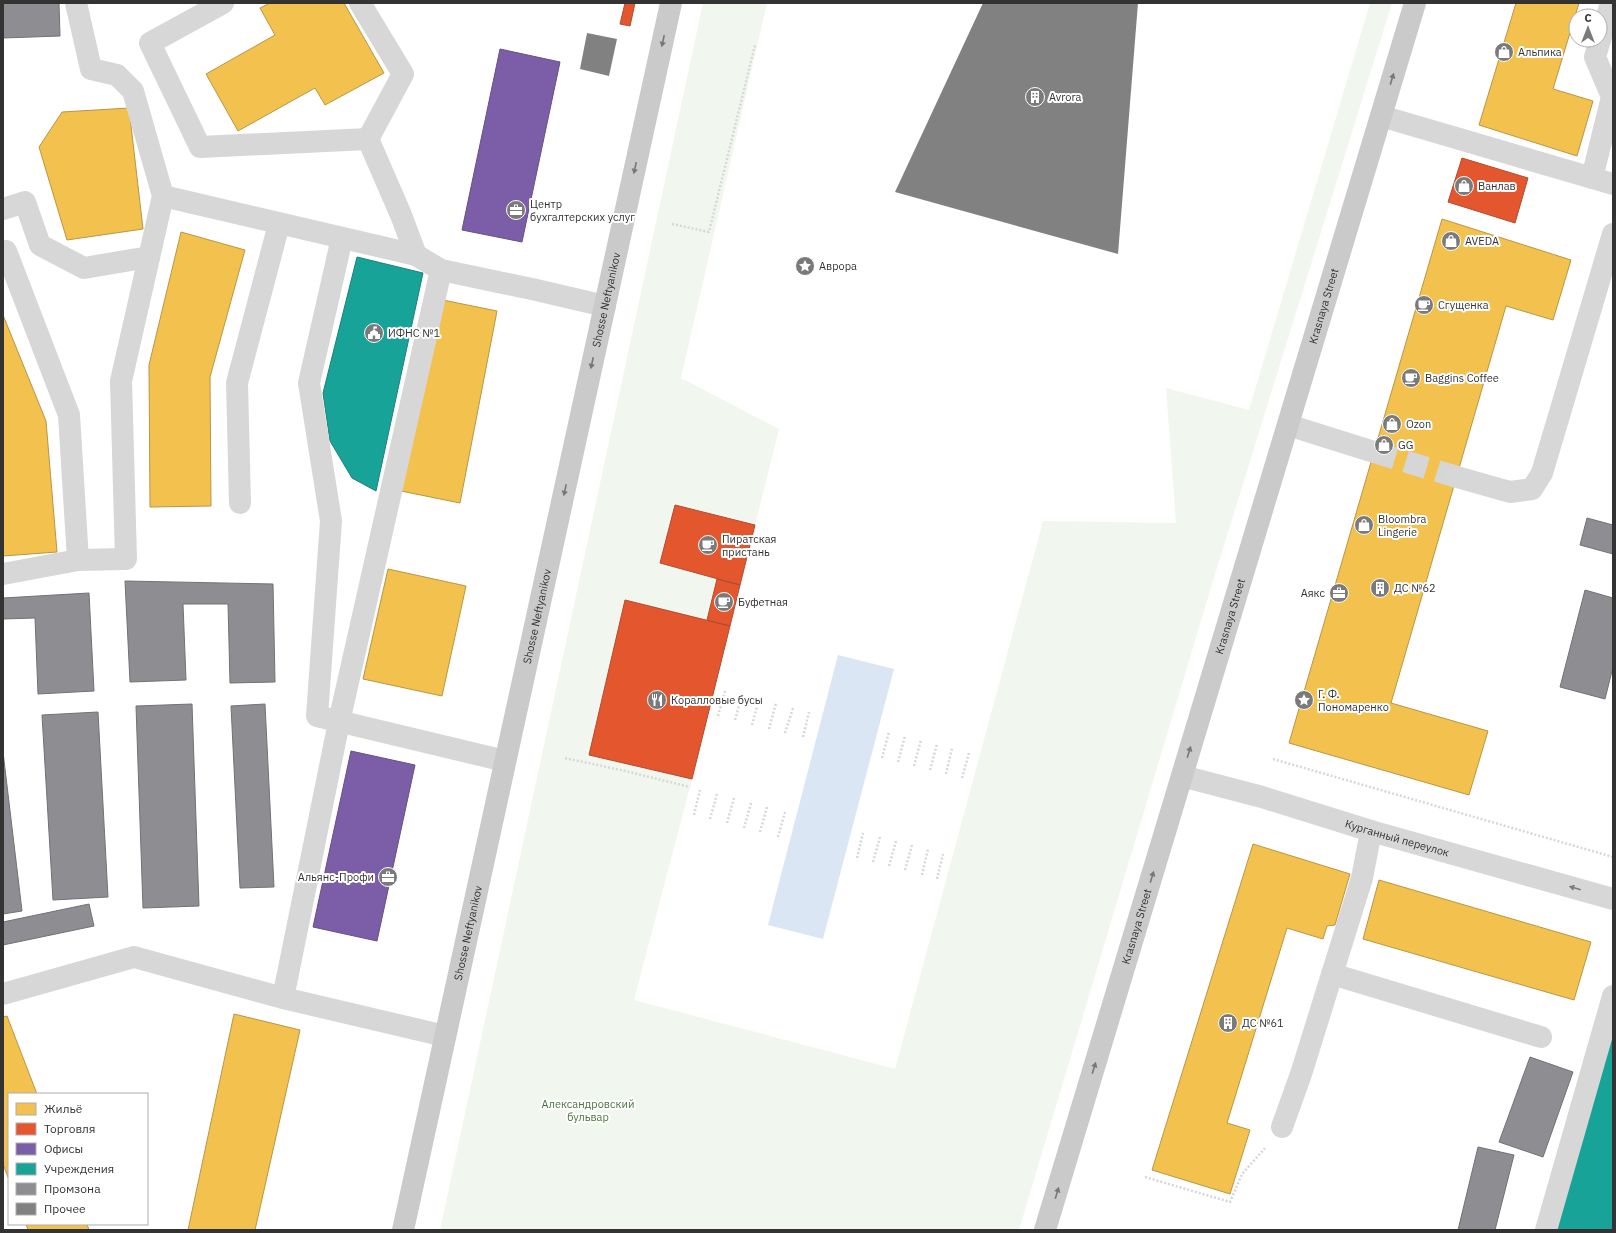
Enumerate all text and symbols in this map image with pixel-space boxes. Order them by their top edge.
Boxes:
north arrow [1568,8,1608,48]
text: С [1584,11,1592,25]
one-way arrow [659,35,665,47]
shop icon: Альпика [1493,41,1515,63]
place label: Альпика [1518,45,1562,59]
one-way arrow [1389,73,1395,85]
building icon: Avrora [1024,86,1046,108]
place label: Avrora [1049,90,1081,104]
one-way arrow [632,162,638,174]
shop icon: Ванлав [1453,175,1475,197]
place label: Ванлав [1478,179,1516,193]
place label: Центр бухгалтерских услуг [530,197,635,224]
office icon: Центр бухгалтерских услуг [505,199,527,221]
shop icon: AVEDA [1440,230,1462,252]
place label: AVEDA [1465,234,1499,248]
street label: Shosse Neftyanikov [589,251,623,349]
place icon: Аврора [794,255,816,277]
place label: Аврора [819,259,857,273]
street label: Krasnaya Street [1306,266,1342,346]
cafe icon: Сгущенка [1413,294,1435,316]
place label: Сгущенка [1438,298,1489,312]
public building icon: ИФНС №1 [363,322,385,344]
place label: ИФНС №1 [388,326,441,340]
one-way arrow [589,357,595,370]
cafe icon: Baggins Coffee [1400,367,1422,389]
place label: Baggins Coffee [1425,371,1499,385]
shop icon: Ozon [1381,413,1403,435]
place label: Ozon [1406,417,1431,431]
shop icon: GG [1373,434,1395,456]
place label: GG [1398,438,1413,452]
one-way arrow [561,484,567,497]
place label: Bloombra Lingerie [1378,512,1426,539]
shop icon: Bloombra Lingerie [1353,514,1375,536]
place label: Пиратская пристань [722,532,776,559]
cafe icon: Пиратская пристань [697,534,719,556]
street label: Shosse Neftyanikov [520,567,554,665]
street label: Krasnaya Street [1212,577,1248,656]
building icon: ДС №62 [1369,577,1391,599]
place label: ДС №62 [1394,581,1436,595]
office icon: Аякс [1328,582,1350,604]
place label: Аякс [1301,586,1325,600]
cafe icon: Буфетная [713,591,735,613]
place label: Буфетная [738,595,788,609]
place label: Г. Ф. Пономаренко [1318,687,1389,714]
restaurant icon: Коралловые бусы [646,689,668,711]
place icon: Г. Ф. Пономаренко [1293,689,1315,711]
place label: Коралловые бусы [671,693,763,707]
one-way arrow [1186,746,1192,758]
street label: Курганный переулок [1343,816,1451,860]
office icon: Альянс-Профи [377,866,399,888]
place label: Альянс-Профи [298,870,374,884]
one-way arrow [1149,870,1155,882]
street label: Shosse Neftyanikov [451,884,485,982]
one-way arrow [1569,885,1582,891]
street label: Krasnaya Street [1119,887,1155,966]
building icon: ДС №61 [1217,1012,1239,1034]
place label: ДС №61 [1242,1016,1284,1030]
one-way arrow [1091,1062,1097,1074]
legend [8,1093,148,1225]
park label: Александровский бульвар [542,1097,634,1124]
text: Жильё [44,1101,83,1116]
text: Торговля [44,1121,95,1136]
text: Офисы [44,1141,83,1156]
text: Учреждения [44,1161,114,1176]
text: Промзона [44,1181,101,1196]
one-way arrow [1054,1186,1060,1198]
text: Прочее [44,1201,86,1216]

